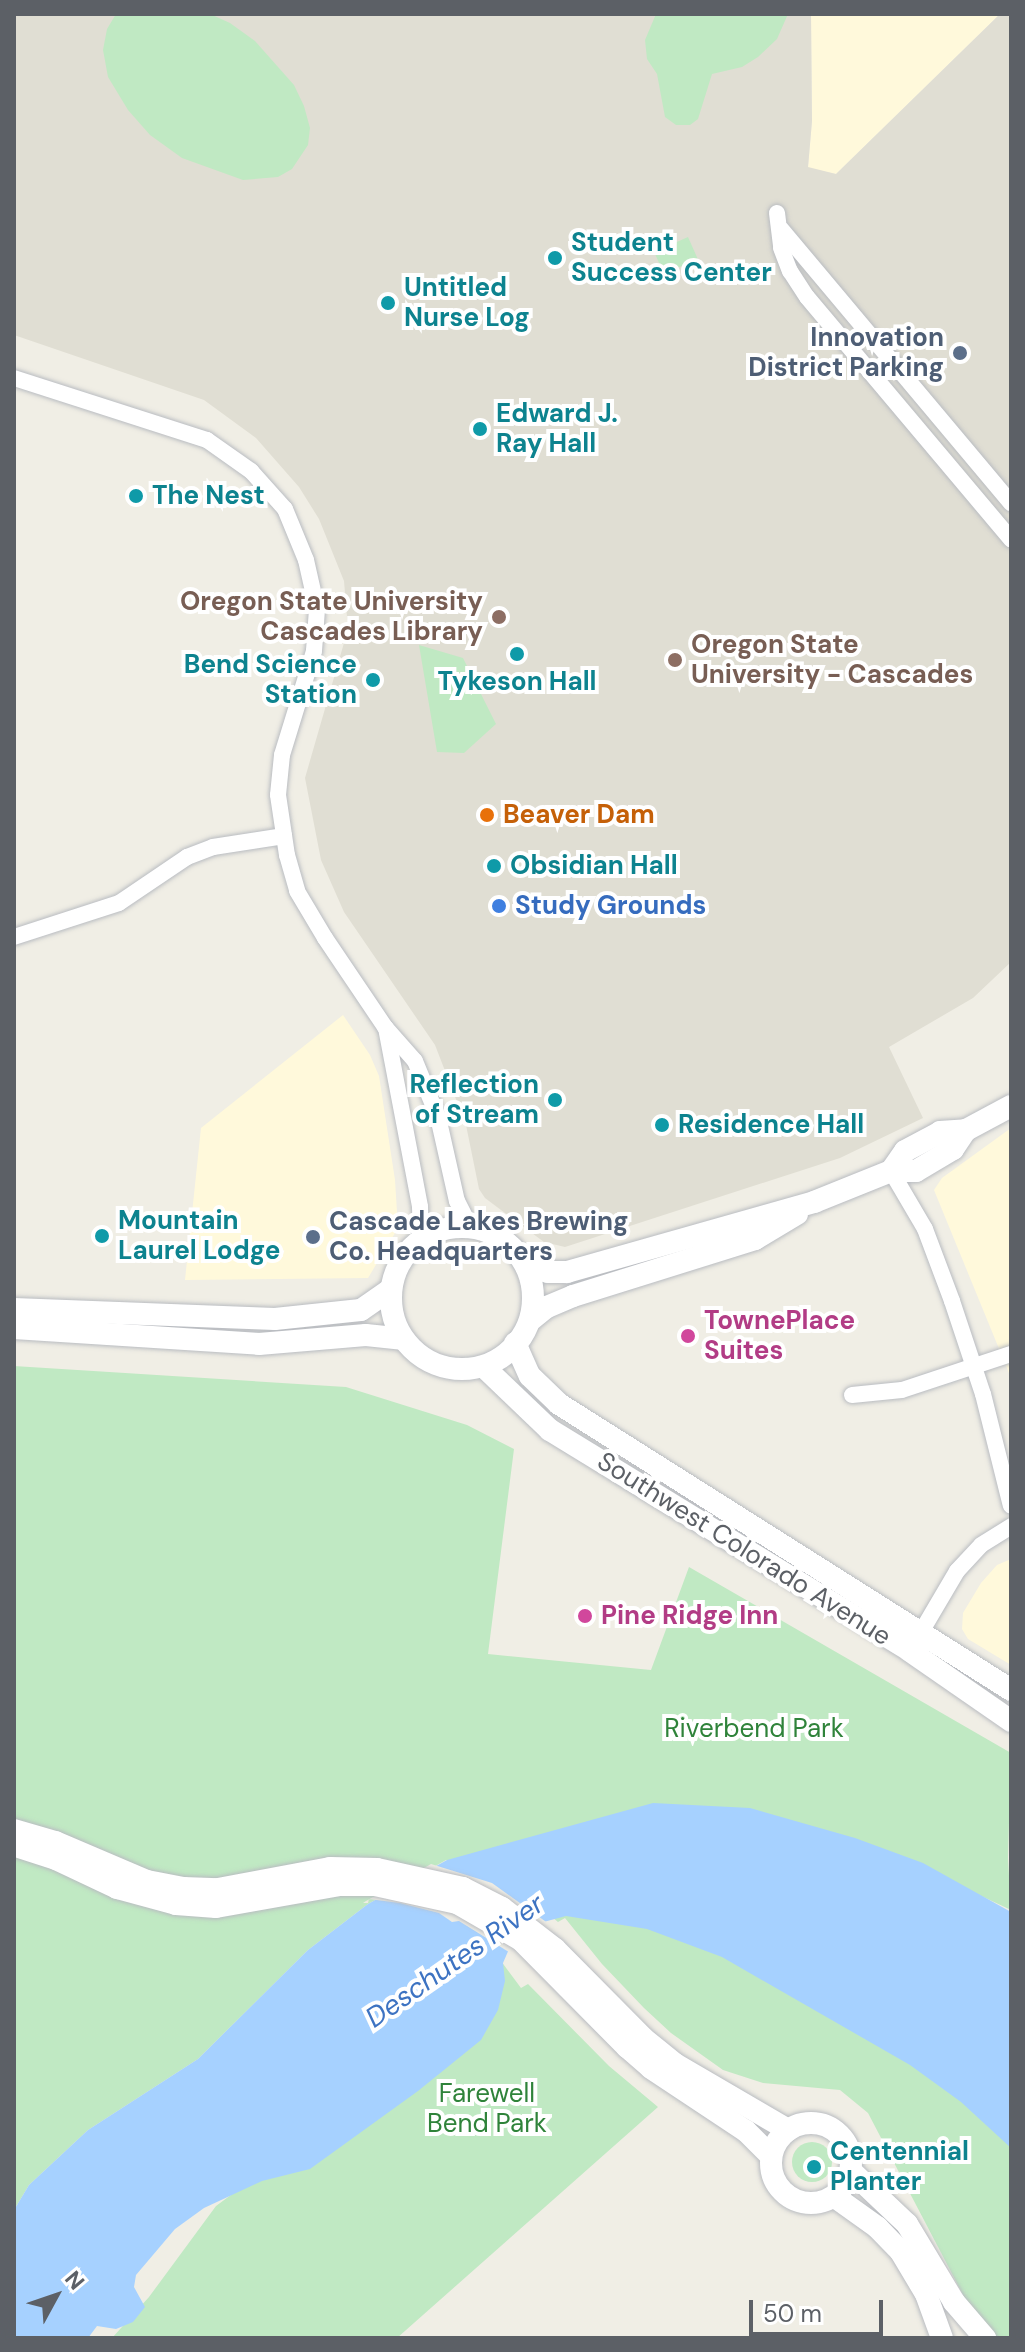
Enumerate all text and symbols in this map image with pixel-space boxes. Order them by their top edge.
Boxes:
place label: Student Success Center [571,227,772,288]
marker: Student Success Center [546,249,564,267]
place label: Untitled Nurse Log [404,272,530,334]
marker: Untitled Nurse Log [379,294,397,312]
place label: Innovation District Parking [748,322,944,384]
marker: Innovation District Parking [951,344,969,362]
place label: Edward J. Ray Hall [496,398,618,460]
marker: Edward J. Ray Hall [471,420,489,438]
place label: The Nest [152,480,265,512]
marker: The Nest [127,487,145,505]
place label: Oregon State University Cascades Library [180,586,483,648]
marker: Oregon State University Cascades Library [490,608,508,626]
place label: Oregon State University - Cascades [691,629,973,690]
marker: Tykeson Hall [508,645,526,663]
place label: Bend Science Station [184,649,357,710]
marker: Oregon State University - Cascades [666,651,684,669]
place label: Tykeson Hall [437,666,597,698]
marker: Bend Science Station [364,671,382,689]
place label: Beaver Dam [503,799,655,831]
marker: Beaver Dam [478,806,496,824]
place label: Obsidian Hall [510,850,678,882]
marker: Obsidian Hall [485,857,503,875]
place label: Study Grounds [515,890,706,922]
marker: Study Grounds [490,897,508,915]
place label: Reflection of Stream [410,1069,539,1130]
marker: Reflection of Stream [546,1091,564,1109]
place label: Residence Hall [678,1109,864,1141]
marker: Residence Hall [653,1116,671,1134]
place label: Mountain Laurel Lodge [118,1205,280,1266]
place label: Cascade Lakes Brewing Co. Headquarters [329,1206,628,1268]
marker: Mountain Laurel Lodge [93,1227,111,1245]
marker: Cascade Lakes Brewing Co. Headquarters [304,1228,322,1246]
place label: TownePlace Suites [704,1305,855,1366]
marker: TownePlace Suites [679,1327,697,1345]
street label: Southwest Colorado Avenue [591,1446,897,1652]
place label: Pine Ridge Inn [601,1600,778,1632]
marker: Pine Ridge Inn [576,1607,594,1625]
park label: Riverbend Park [664,1713,844,1745]
water label: Deschutes River [359,1887,551,2035]
park label: Farewell Bend Park [427,2078,547,2140]
place label: Centennial Planter [830,2136,969,2198]
marker: Centennial Planter [805,2158,823,2176]
north arrow [16,2256,96,2336]
text: N [58,2265,91,2296]
scale bar [753,2284,887,2334]
text: 50 m [763,2298,822,2329]

